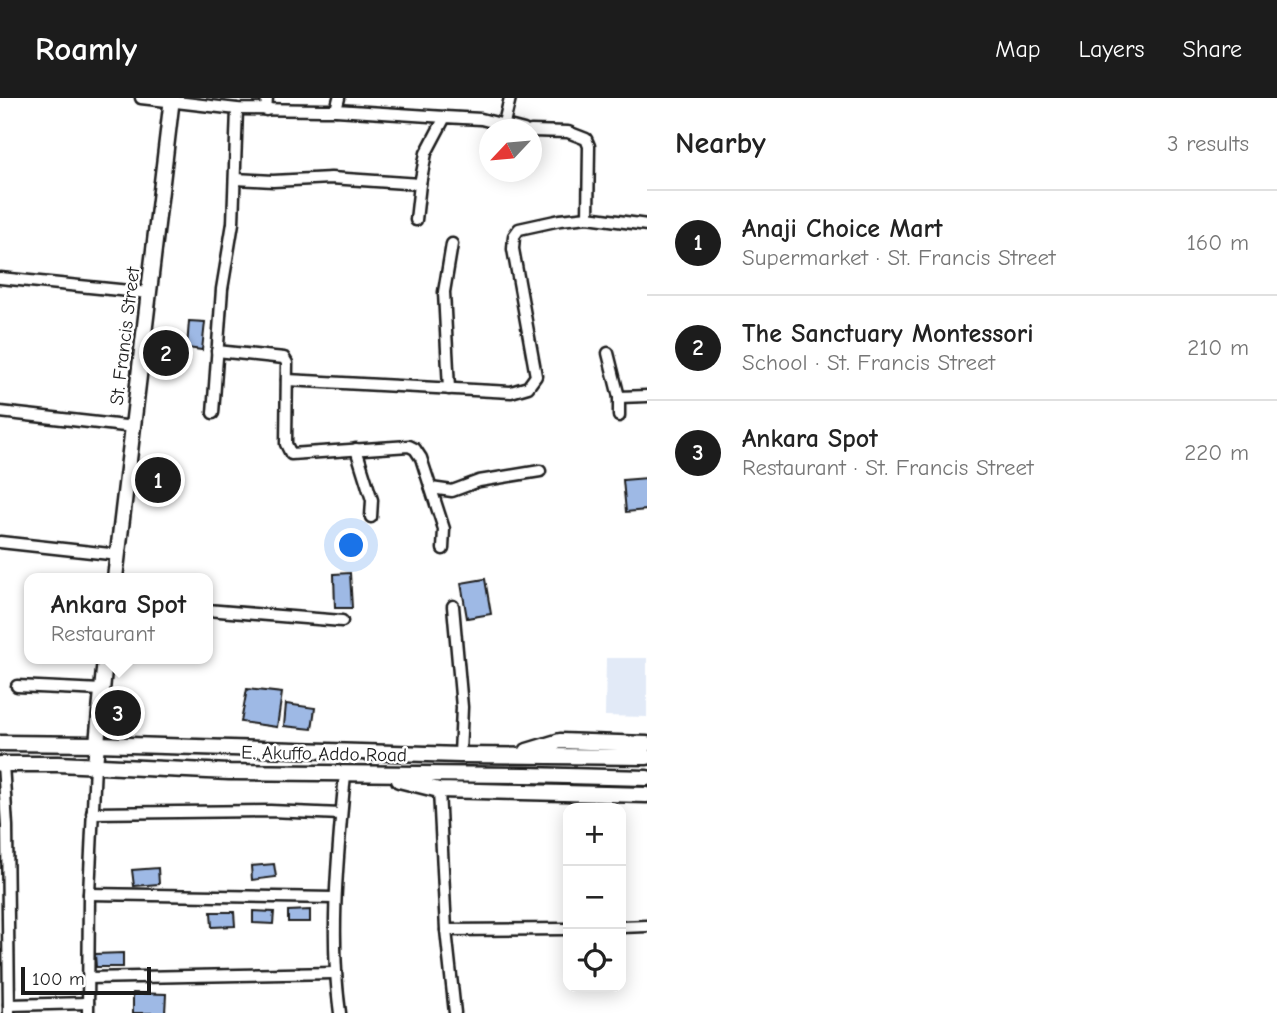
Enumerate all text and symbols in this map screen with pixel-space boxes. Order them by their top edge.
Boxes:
text: Roamly [35,30,137,68]
text: Map [995,35,1041,63]
text: Layers [1079,35,1144,63]
text: Share [1182,35,1242,63]
north arrow [479,119,542,182]
text: Nearby [675,126,766,161]
text: 3 results [1167,130,1249,157]
text: Anaji Choice Mart [742,214,943,244]
text: 1 [693,229,703,256]
text: 160 m [1187,229,1249,256]
text: Supermarket · St. Francis Street [742,244,1056,271]
street label: St. Francis Street [106,265,144,406]
text: The Sanctuary Montessori [742,319,1034,349]
pin: 2 [143,327,189,379]
text: 2 [692,334,704,361]
text: 210 m [1187,334,1249,361]
text: School · St. Francis Street [742,349,995,376]
text: Ankara Spot [742,424,878,454]
text: 3 [692,439,704,466]
text: 220 m [1184,439,1249,466]
pin: 1 [135,454,181,506]
text: Restaurant · St. Francis Street [742,454,1034,481]
your location [334,528,368,562]
popup [24,573,213,664]
text: Ankara Spot [51,590,186,620]
text: Restaurant [51,620,155,647]
pin: 3 [95,687,141,739]
street label: E. Akuffo Addo Road [241,742,407,766]
map controls [563,803,626,992]
button: + [563,803,626,866]
button: − [563,866,626,929]
button: locate [563,929,626,992]
scale bar [21,964,150,996]
text: 100 m [32,968,85,990]

